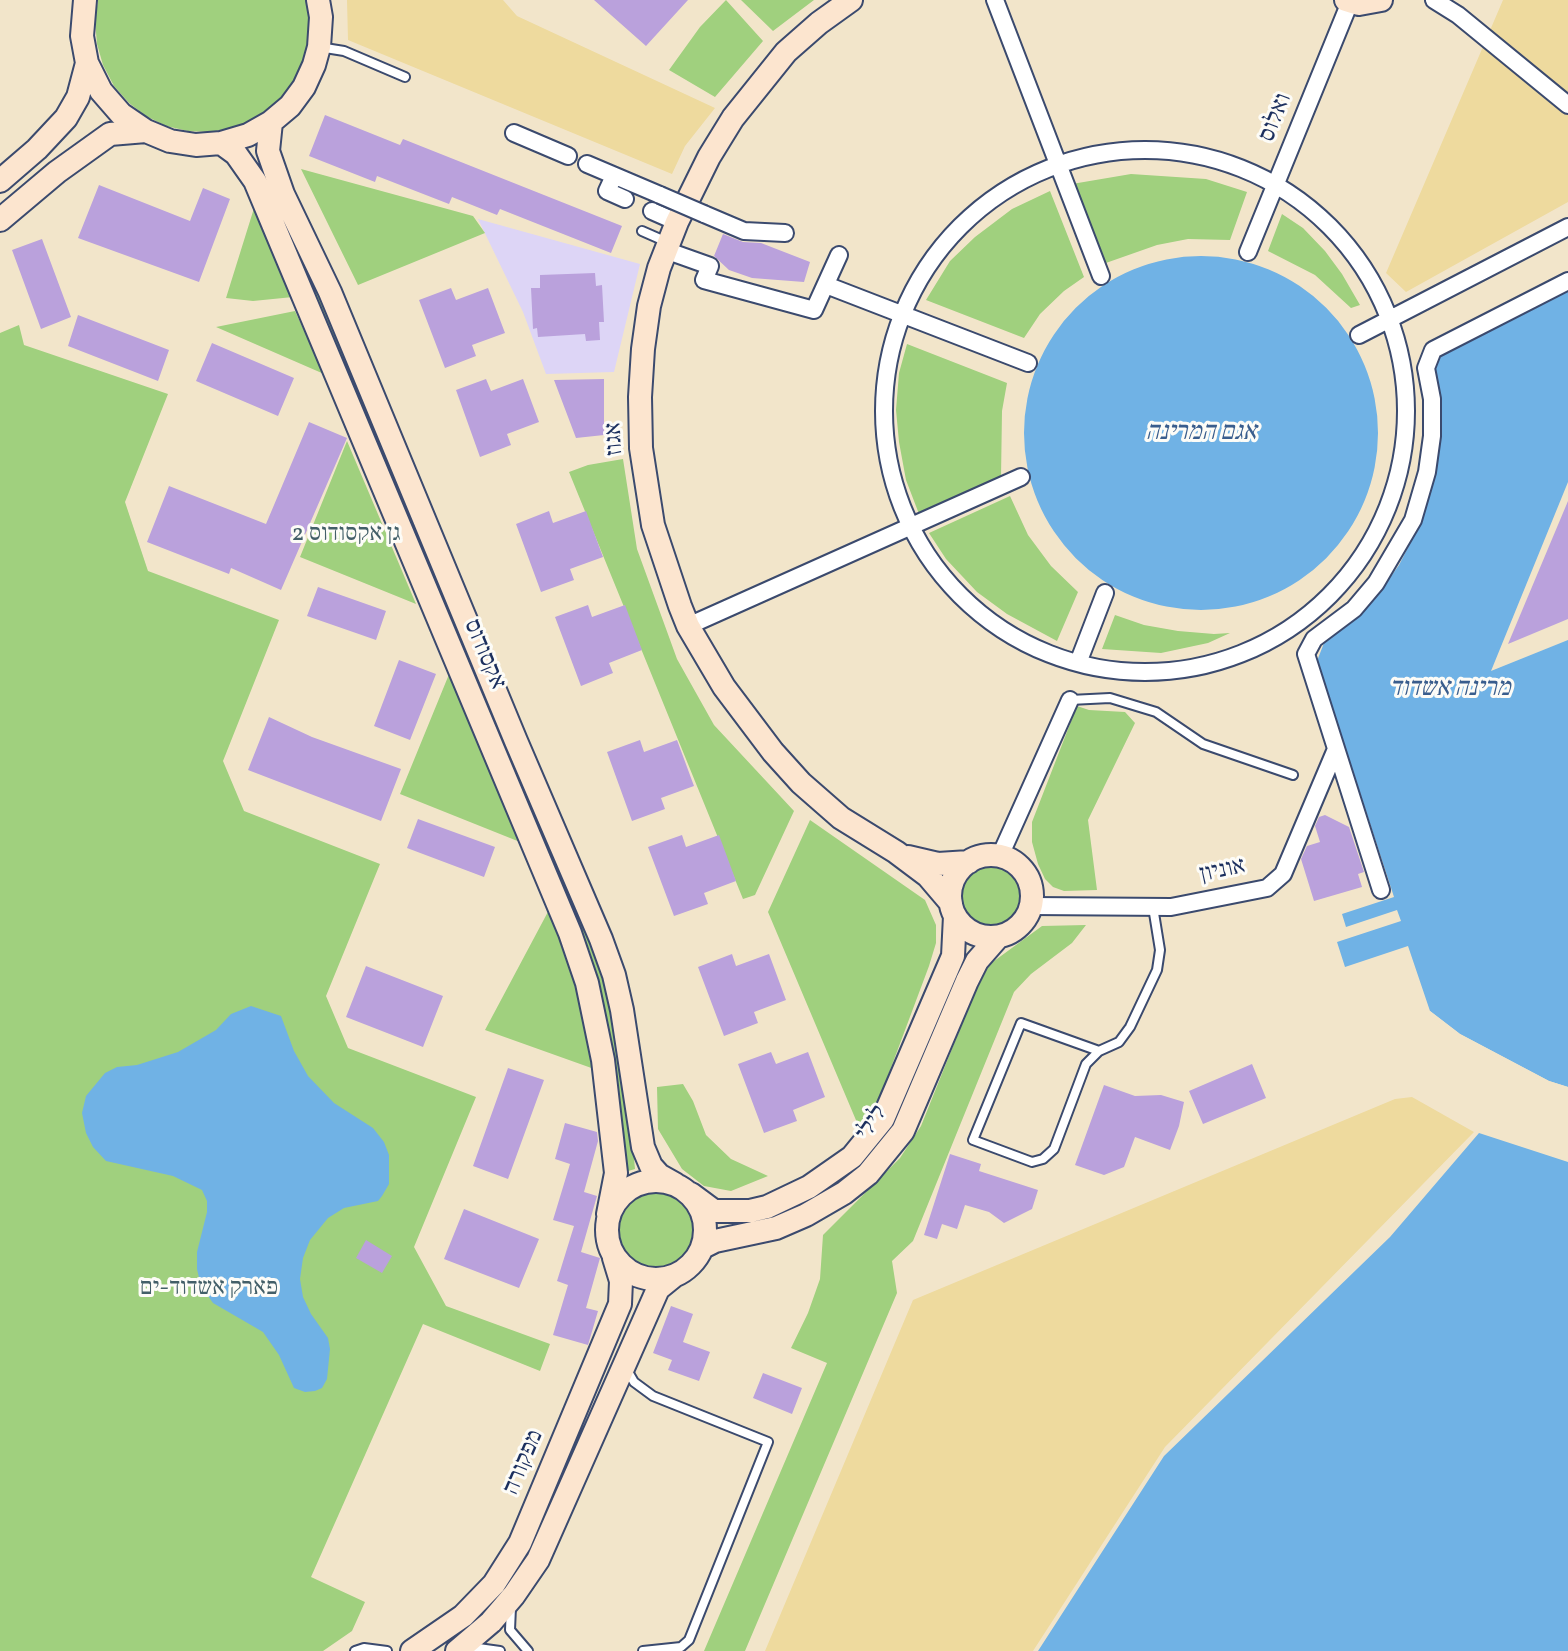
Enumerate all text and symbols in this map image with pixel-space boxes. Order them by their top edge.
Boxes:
street label: ואלוס [1254,90,1300,146]
water label: אגם המרינה [1145,418,1257,450]
street label: אגוז [601,421,631,457]
park label: גן אקסודוס 2 [291,522,401,550]
street label: אקסודוס [455,616,511,694]
water label: מרינה אשדוד [1389,674,1511,706]
street label: אוניון [1198,853,1248,891]
street label: לילי [851,1101,895,1147]
park label: פארק אשדוד-ים [140,1276,278,1304]
street label: מפקורה [499,1426,551,1500]

